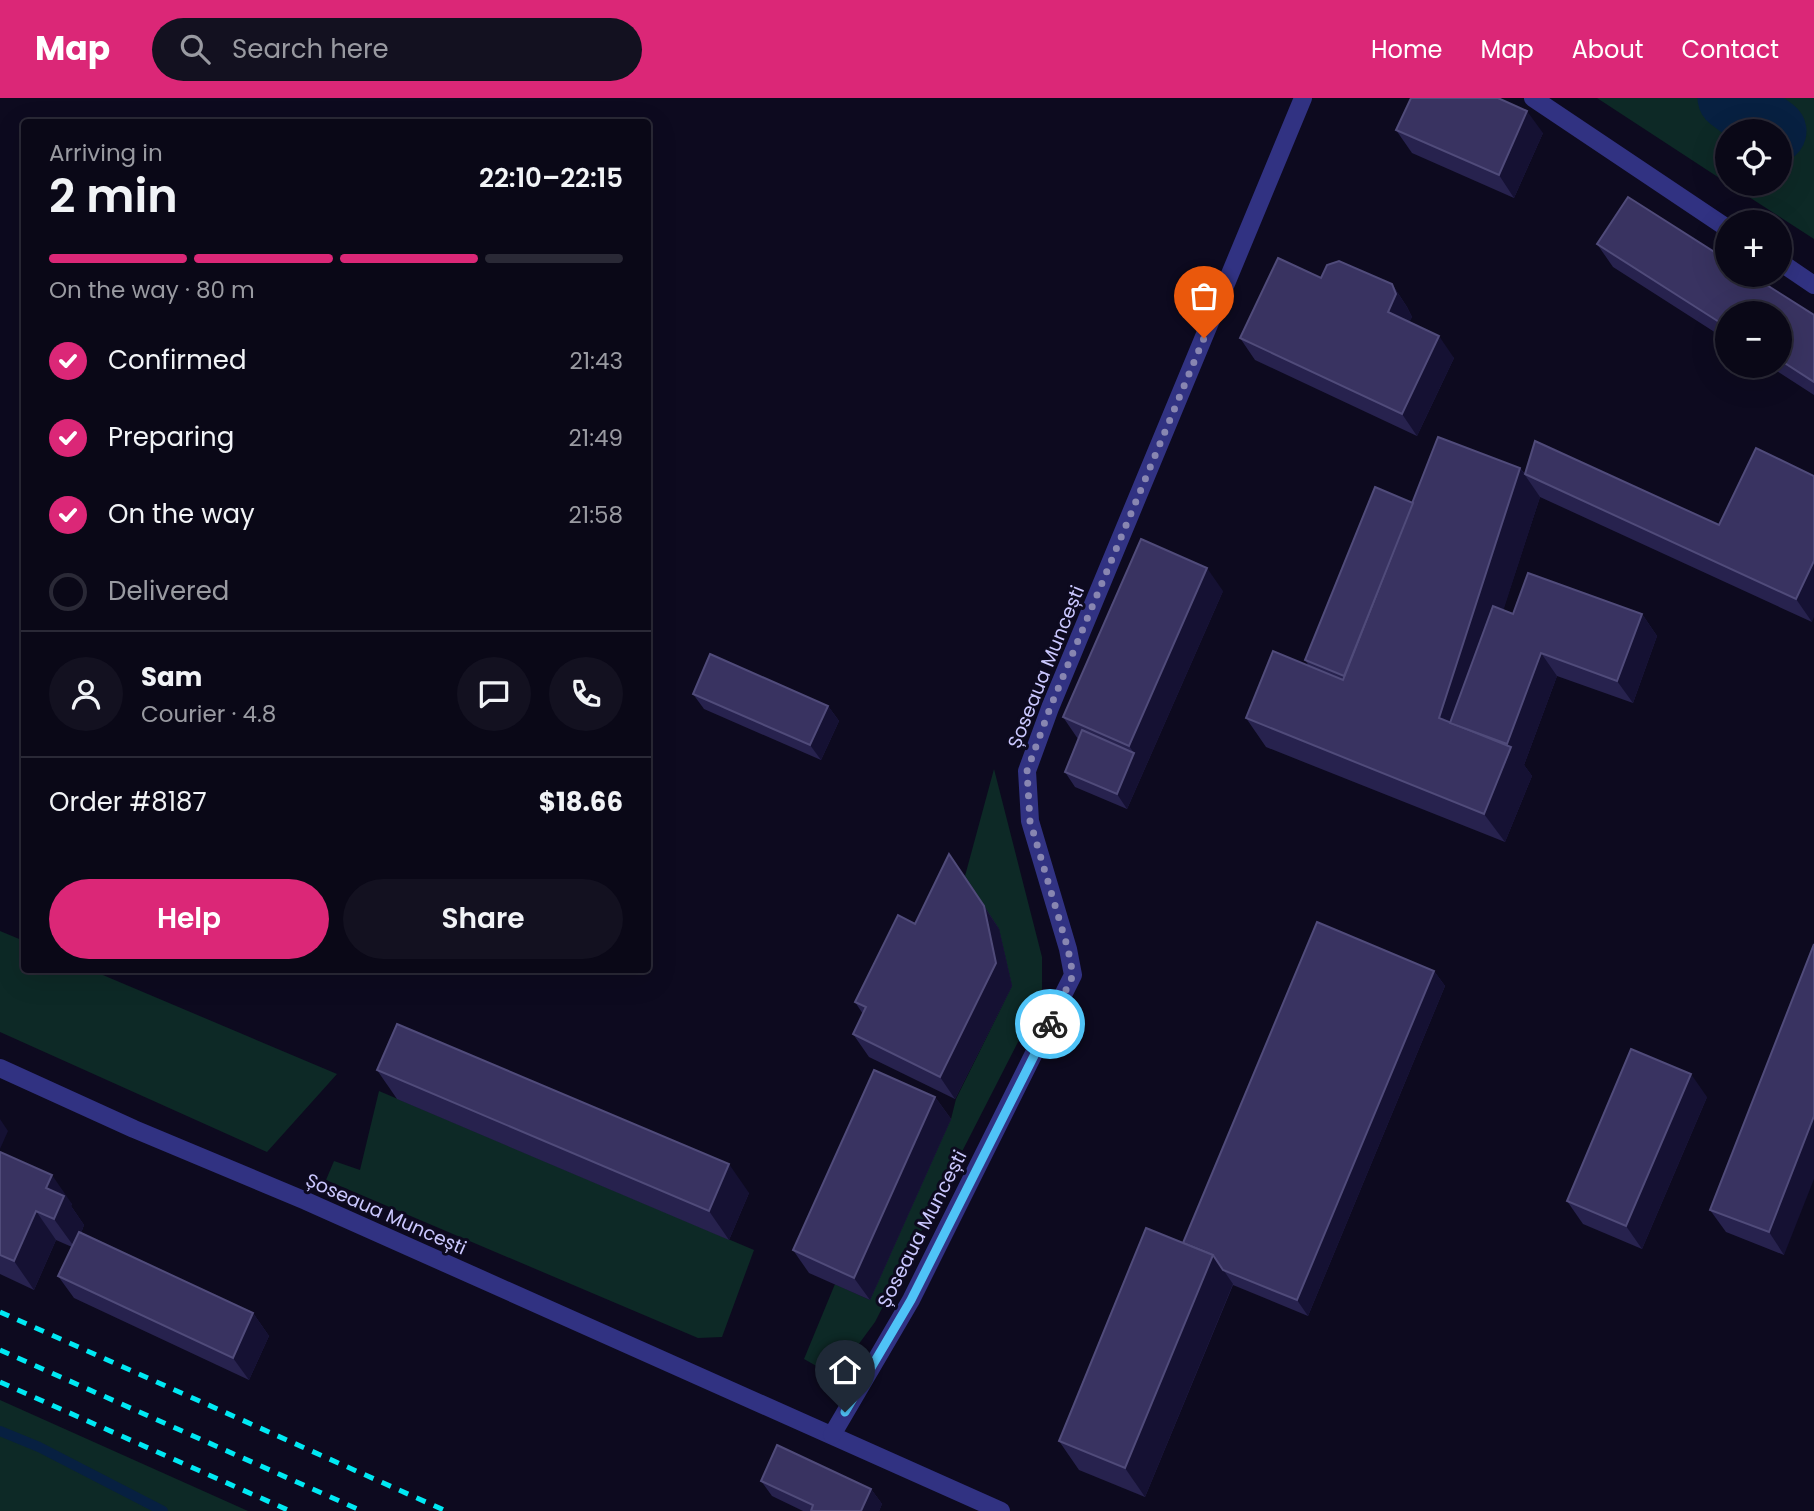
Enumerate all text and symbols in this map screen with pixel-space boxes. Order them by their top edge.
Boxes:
search box [152,18,642,81]
text: Map [35,25,110,72]
icon: search [176,30,214,68]
text: Search here [232,31,389,67]
text: Home [1371,33,1443,66]
text: Map [1481,33,1534,66]
text: About [1572,33,1643,66]
text: Contact [1681,33,1779,66]
map controls [1715,119,1792,378]
button: locate [1715,119,1792,196]
text: Arriving in [49,137,163,169]
text: 22:10–22:15 [479,160,623,196]
text: 2 min [49,164,178,228]
button: + [1715,210,1792,287]
pin [1174,266,1234,338]
text: On the way · 80 m [49,274,255,306]
icon: bag [1185,277,1223,315]
button: − [1715,301,1792,378]
icon: check [49,342,87,380]
text: Confirmed [108,342,246,378]
text: 21:43 [570,345,623,377]
icon: check [49,419,87,457]
text: Preparing [108,419,234,455]
text: 21:49 [569,422,623,454]
icon: check [49,496,87,534]
text: On the way [108,496,255,532]
text: 21:58 [569,499,623,531]
text: Delivered [108,573,229,609]
street label: Șoseaua Muncești [1001,582,1091,752]
button: person [49,657,123,731]
button: chat [457,657,531,731]
button: phone [549,657,623,731]
text: Sam [141,659,202,695]
text: Courier · 4.8 [141,698,276,730]
text: Order #8187 [49,784,207,820]
text: $18.66 [539,784,623,820]
button: Help [49,879,329,959]
button: Share [343,879,623,959]
courier [1015,989,1085,1059]
icon: bike [1031,1005,1069,1043]
street label: Șoseaua Muncești [871,1146,973,1312]
street label: Șoseaua Muncești [301,1166,471,1262]
pin [815,1340,875,1412]
icon: home [826,1351,864,1389]

